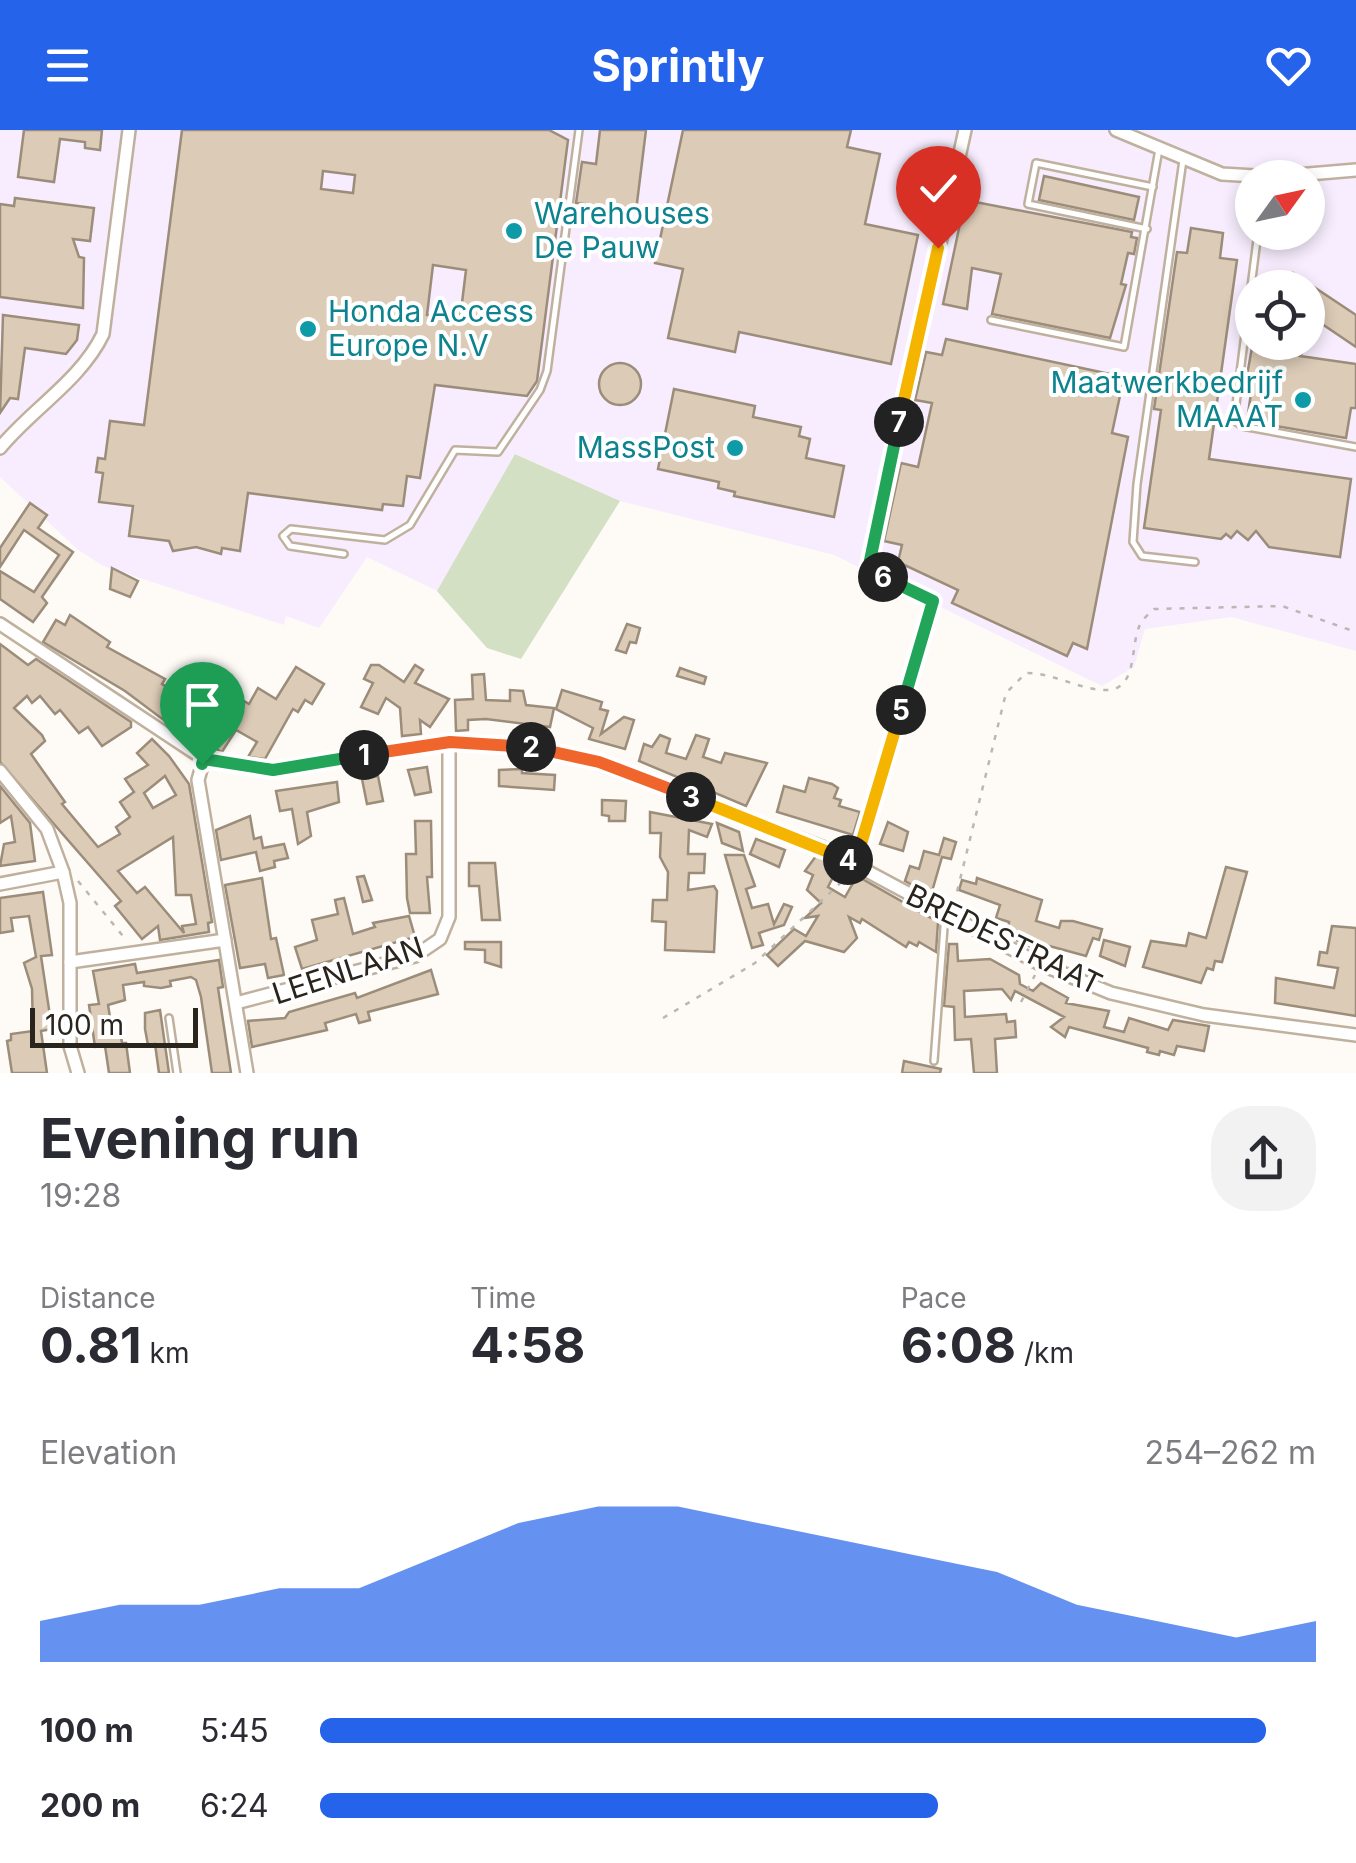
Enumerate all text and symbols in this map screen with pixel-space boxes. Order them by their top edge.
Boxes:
icon: menu [40,38,95,93]
text: Sprintly [591,38,765,93]
icon: heart [1261,38,1316,93]
pin [896,146,981,249]
north arrow [1235,160,1325,250]
map controls [1235,160,1325,360]
icon: check [911,161,966,216]
place label: Warehouses De Pauw [534,195,710,265]
marker: Warehouses De Pauw [503,220,525,242]
button: locate [1235,270,1325,360]
place label: Honda Access Europe N.V [328,293,534,363]
marker: Honda Access Europe N.V [297,318,319,340]
place label: Maatwerkbedrijf MAAAT [1051,364,1283,434]
marker: Maatwerkbedrijf MAAAT [1292,389,1314,411]
pin: 7 [874,397,924,447]
text: 7 [891,405,907,439]
place label: MassPost [577,429,715,465]
marker: MassPost [724,437,746,459]
pin: 6 [858,552,908,602]
text: 6 [874,560,892,594]
pin [160,662,245,765]
icon: arrive [175,677,230,732]
pin: 5 [876,685,926,735]
text: 5 [892,693,910,727]
pin: 2 [506,722,556,772]
pin: 1 [339,730,389,780]
text: 2 [522,730,540,764]
text: 1 [358,738,370,772]
pin: 3 [666,772,716,822]
text: 3 [682,780,700,814]
pin: 4 [823,835,873,885]
text: 4 [839,843,857,877]
street label: BREDESTRAAT [901,876,1108,1002]
street label: LEENLAAN [267,929,428,1011]
scale bar [30,1003,198,1048]
text: 100 m [45,1008,124,1042]
text: Evening run [40,1105,360,1171]
button: share [1211,1106,1316,1211]
text: 19:28 [40,1176,121,1215]
text: Distance [40,1281,156,1315]
text: Time [470,1281,536,1315]
text: Pace [901,1281,967,1315]
text: 0.81 [40,1315,142,1375]
text: 4:58 [470,1315,585,1375]
text: 6:08 [901,1315,1016,1375]
text: km [142,1336,189,1370]
text: /km [1016,1336,1074,1370]
text: Elevation [40,1433,177,1472]
text: 254–262 m [1144,1433,1316,1472]
text: 100 m [40,1711,134,1750]
text: 5:45 [200,1711,269,1750]
text: 200 m [40,1786,140,1825]
text: 6:24 [200,1786,269,1825]

